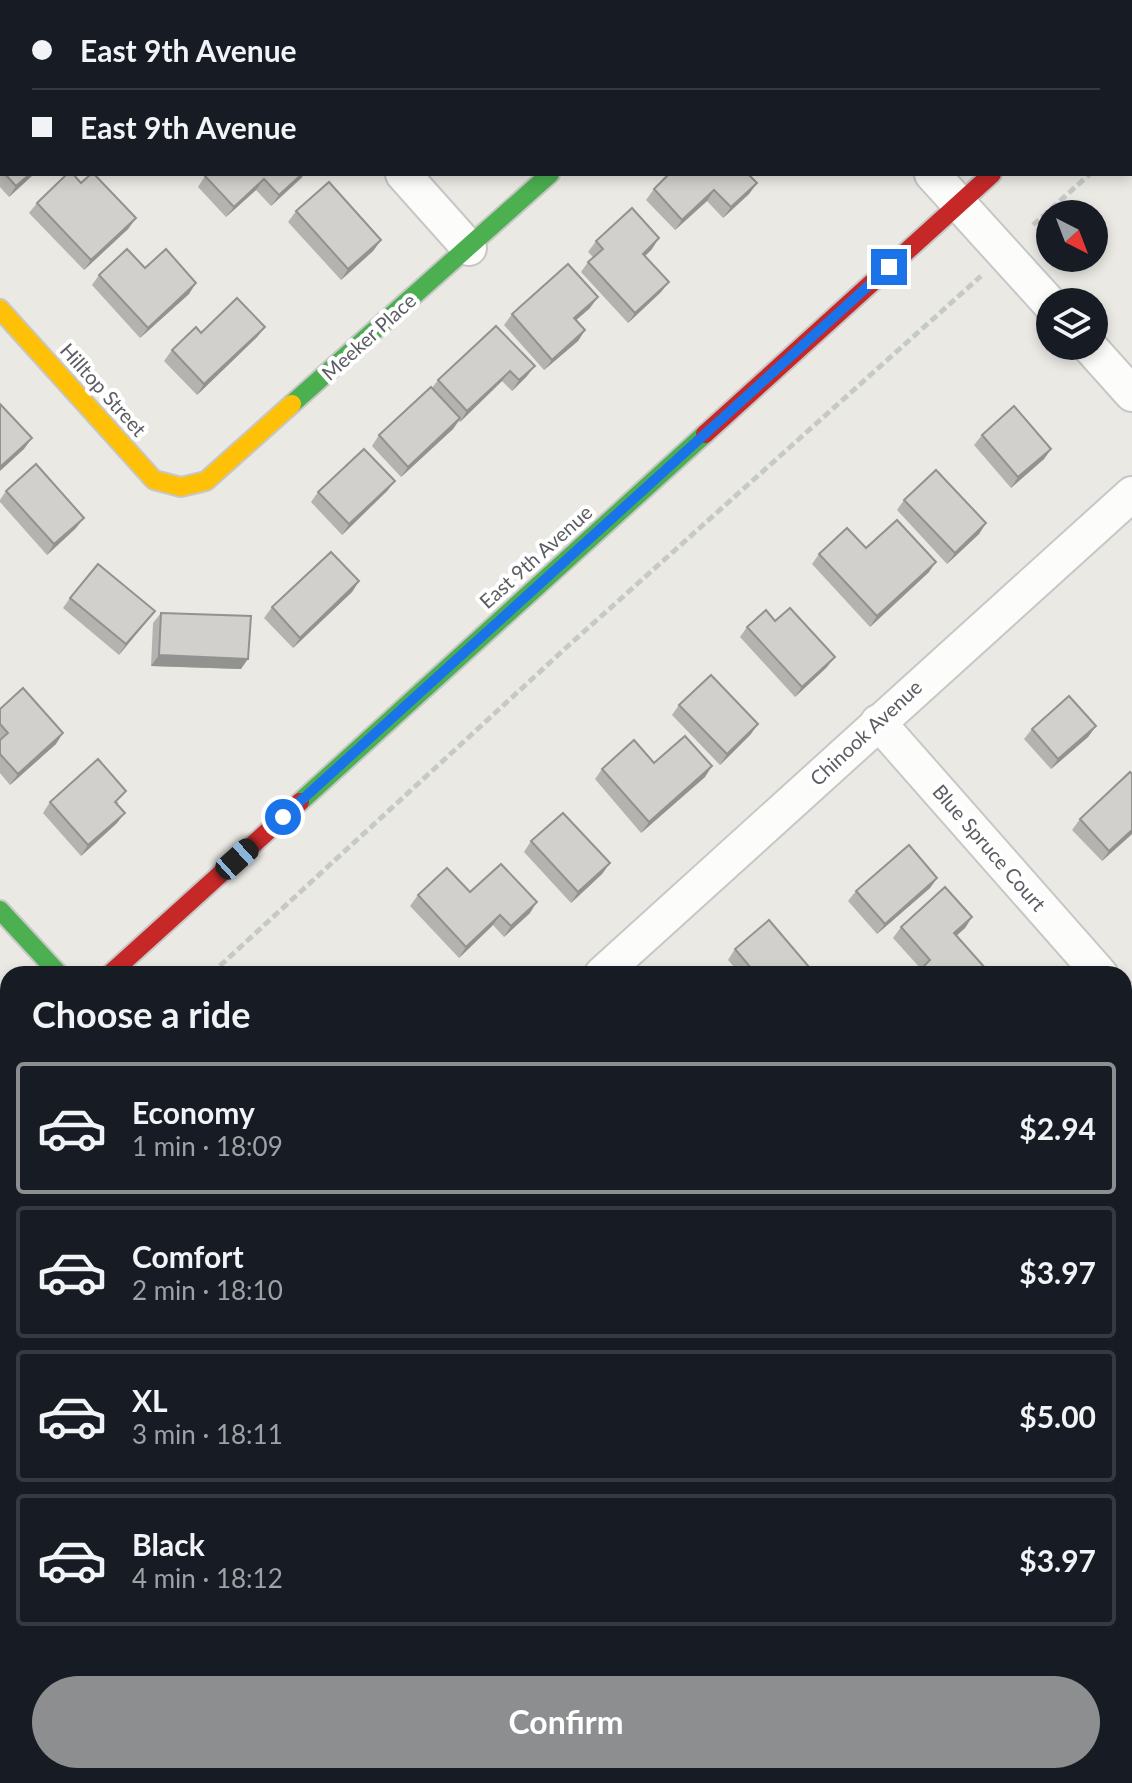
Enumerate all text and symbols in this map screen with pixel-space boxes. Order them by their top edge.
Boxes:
text: East 9th Avenue [80,32,297,68]
text: East 9th Avenue [80,109,297,145]
north arrow [1036,200,1108,272]
map controls [1036,200,1108,360]
route end [871,249,907,285]
street label: Meeker Place [316,288,420,385]
button: layers [1036,288,1108,360]
street label: Hilltop Street [56,338,152,441]
street label: East 9th Avenue [474,500,596,613]
street label: Chinook Avenue [804,674,926,790]
street label: Blue Spruce Court [928,779,1051,915]
route start [265,799,301,835]
car [211,834,263,884]
text: Choose a ride [32,992,251,1036]
icon: car [36,1092,108,1164]
text: Economy [132,1094,255,1130]
text: $2.94 [1019,1110,1096,1146]
text: 1 min · 18:09 [132,1130,283,1162]
icon: car [36,1236,108,1308]
text: Comfort [132,1238,244,1274]
text: $3.97 [1019,1254,1096,1290]
text: 2 min · 18:10 [132,1274,283,1306]
icon: car [36,1380,108,1452]
text: XL [132,1382,168,1418]
text: $5.00 [1019,1398,1096,1434]
text: 3 min · 18:11 [132,1418,283,1450]
icon: car [36,1524,108,1596]
text: Black [132,1526,205,1562]
text: $3.97 [1019,1542,1096,1578]
text: 4 min · 18:12 [132,1562,283,1594]
button: Confirm [32,1676,1100,1768]

